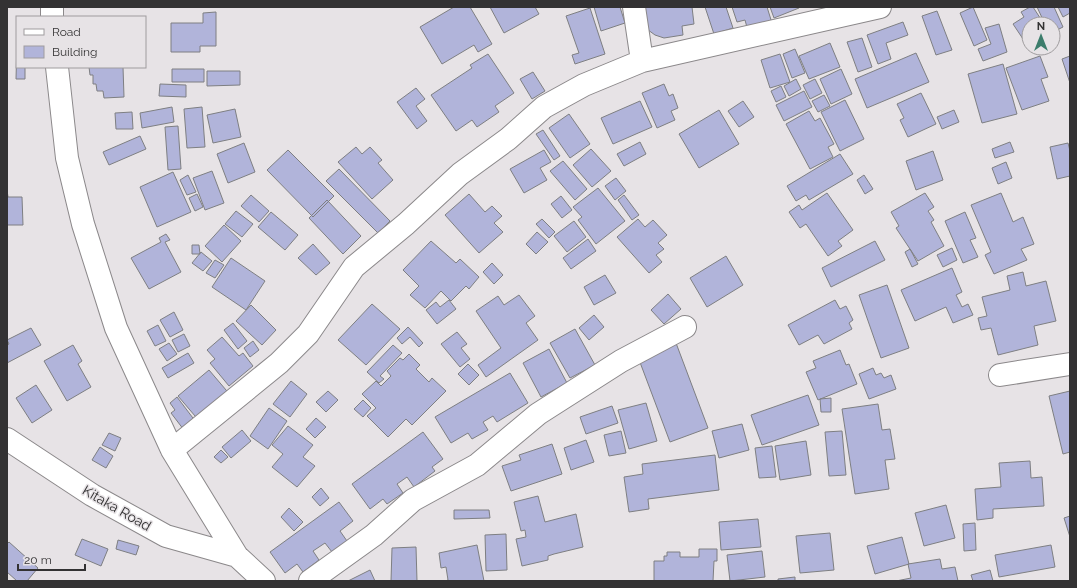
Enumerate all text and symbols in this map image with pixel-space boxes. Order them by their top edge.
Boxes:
legend [16,16,146,68]
north arrow [1021,16,1061,56]
text: N [1037,20,1045,33]
text: Road [52,25,81,39]
text: Building [52,45,98,59]
street label: Kitaka Road [80,482,154,534]
scale bar [18,546,85,572]
text: 20 m [24,553,52,567]

